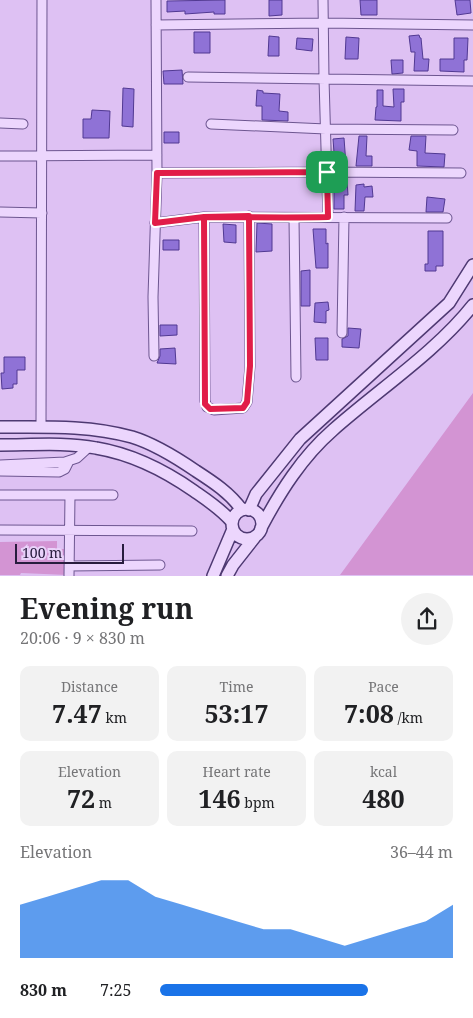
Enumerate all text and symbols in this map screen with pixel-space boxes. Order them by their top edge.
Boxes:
pin [306,151,348,193]
icon: arrive [313,158,341,186]
scale bar [15,540,124,564]
text: 100 m [22,543,62,562]
text: Evening run [20,589,193,627]
button: share [401,593,453,645]
text: 20:06 · 9 × 830 m [20,627,145,649]
text: Distance [61,677,118,696]
text: Time [220,677,253,696]
text: Pace [368,677,399,696]
text: 7.47 [52,696,102,730]
text: 53:17 [204,696,269,730]
text: 7:08 [344,696,394,730]
text: km [102,708,127,727]
text: /km [394,708,423,727]
text: Elevation [58,762,121,781]
text: Heart rate [202,762,271,781]
text: kcal [370,762,397,781]
text: 72 [67,781,95,815]
text: 146 [198,781,241,815]
text: 480 [362,781,405,815]
text: m [95,793,112,812]
text: bpm [241,793,275,812]
text: Elevation [20,841,92,863]
text: 36–44 m [390,841,453,863]
text: 830 m [20,979,67,1001]
text: 7:25 [100,979,131,1001]

